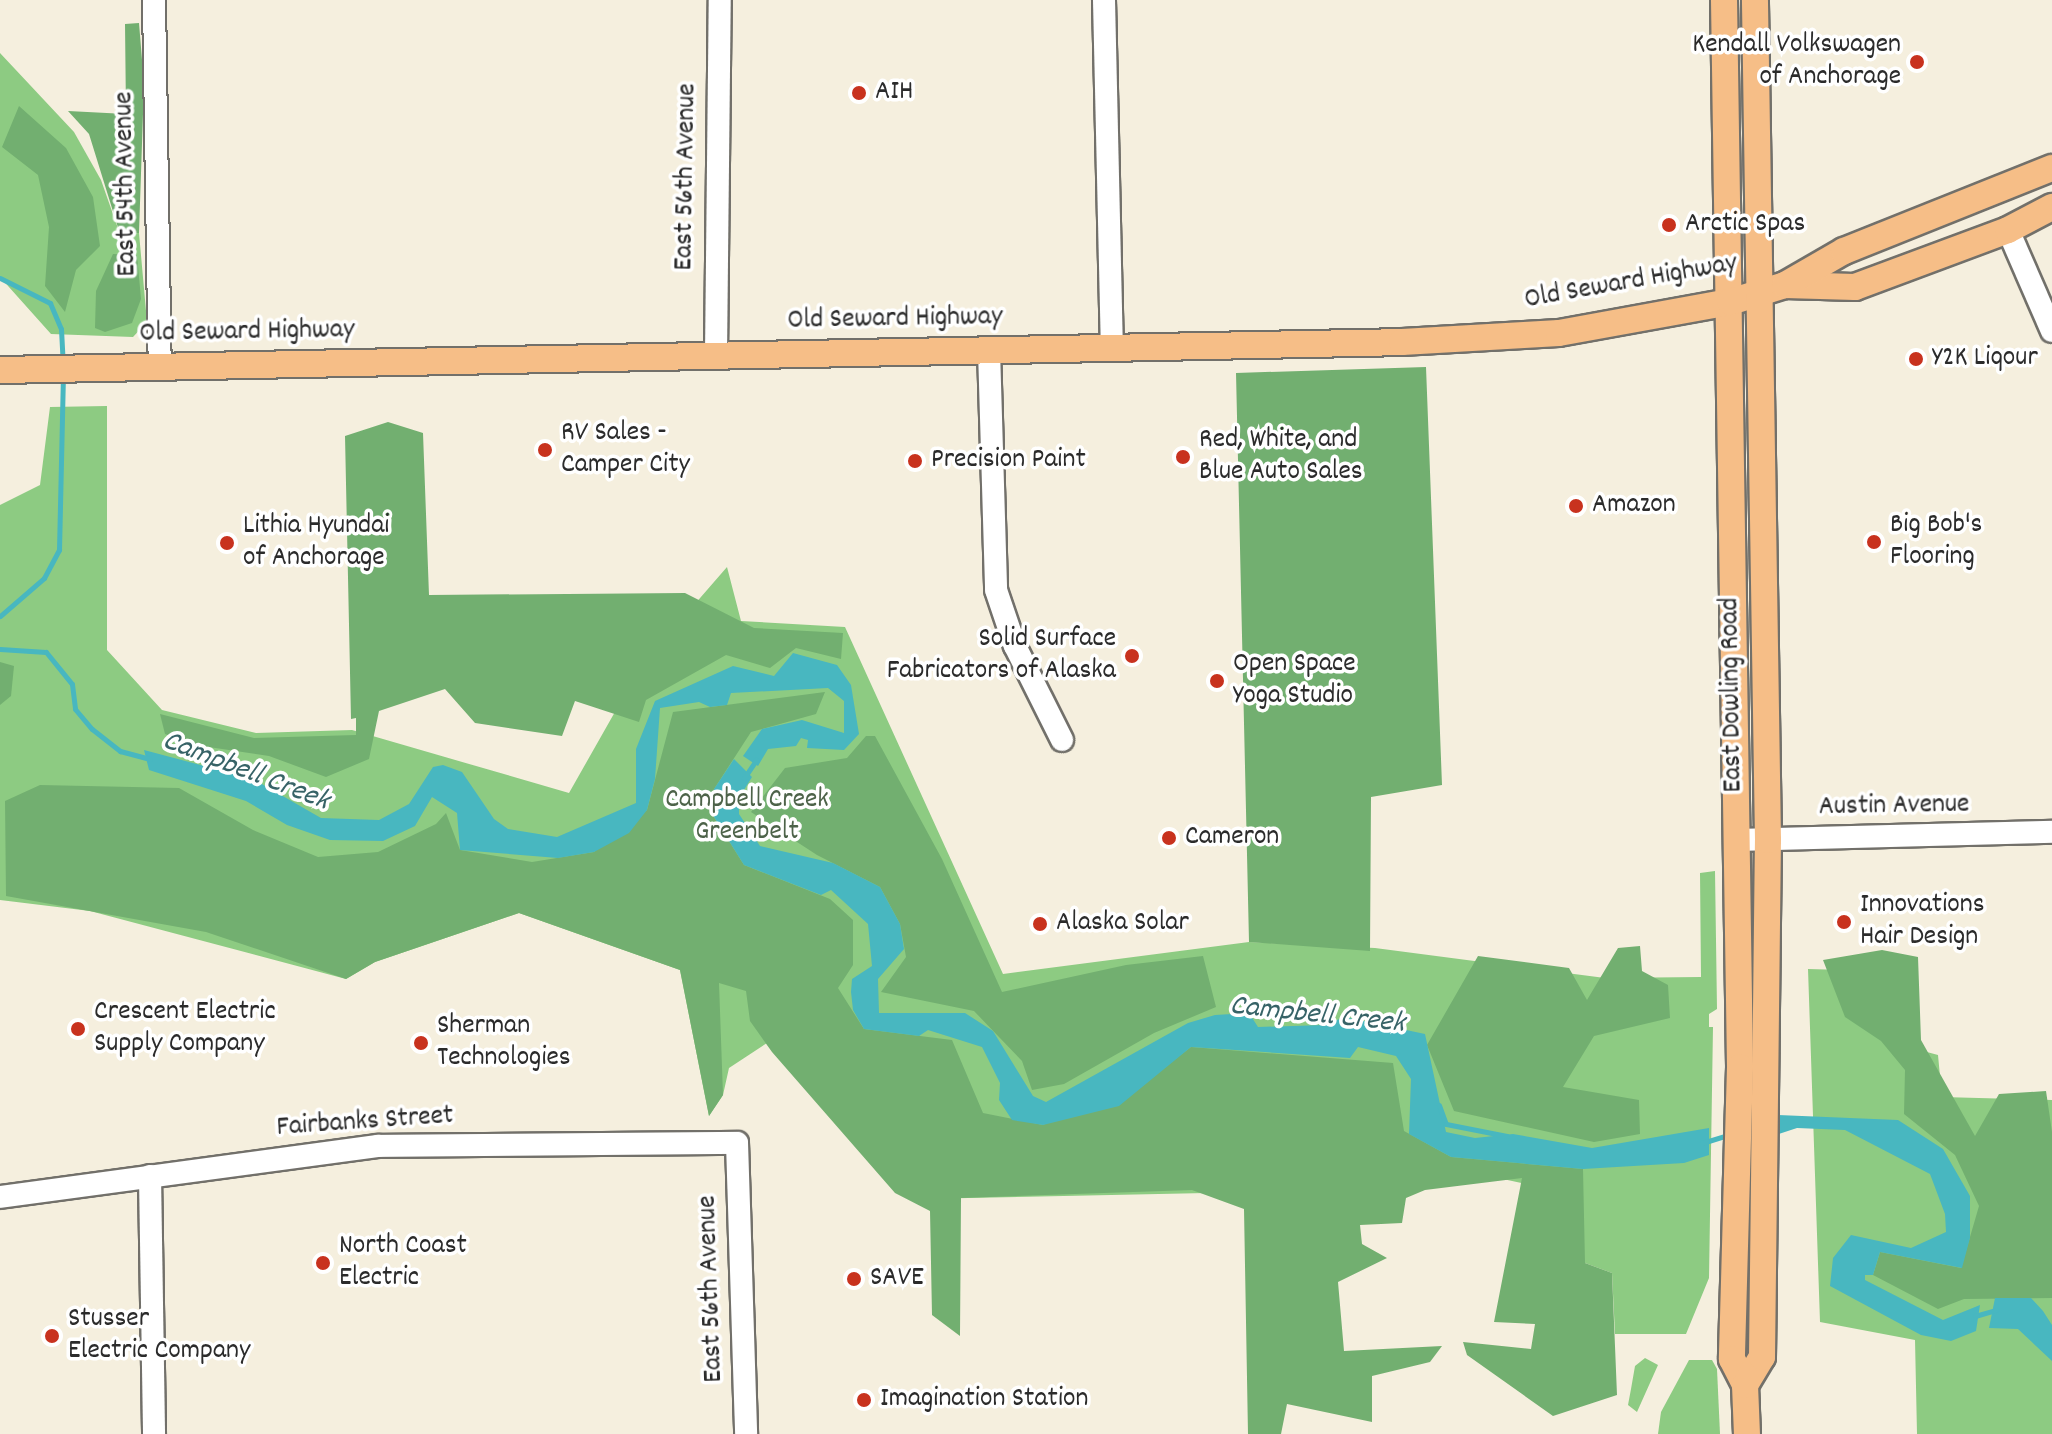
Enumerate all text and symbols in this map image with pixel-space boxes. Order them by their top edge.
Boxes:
place label: Kendall Volkswagen of Anchorage [1692,29,1901,95]
marker: Kendall Volkswagen of Anchorage [1908,53,1926,71]
place label: AIH [875,76,913,110]
street label: East 56th Avenue [669,83,705,271]
marker: AIH [850,84,868,102]
street label: East 54th Avenue [109,91,145,277]
place label: Arctic Spas [1685,208,1805,242]
marker: Arctic Spas [1660,216,1678,234]
street label: Old Seward Highway [1522,248,1740,318]
street label: Old Seward Highway [787,301,1003,339]
street label: Old Seward Highway [139,314,355,352]
place label: Y2K Liqour [1932,342,2038,376]
marker: Y2K Liqour [1907,350,1925,368]
place label: RV Sales - Camper City [561,417,690,483]
place label: Red, White, and Blue Auto Sales [1199,424,1363,490]
marker: RV Sales - Camper City [536,441,554,459]
place label: Precision Paint [931,444,1086,478]
marker: Red, White, and Blue Auto Sales [1174,448,1192,466]
marker: Precision Paint [906,452,924,470]
place label: Amazon [1592,489,1676,523]
marker: Amazon [1567,497,1585,515]
place label: Big Bob's Flooring [1890,509,1982,575]
place label: Lithia Hyundai of Anchorage [243,510,389,576]
marker: Big Bob's Flooring [1865,533,1883,551]
marker: Lithia Hyundai of Anchorage [218,534,236,552]
street label: East Dowling Road [1715,597,1751,793]
place label: Solid Surface Fabricators of Alaska [887,623,1116,689]
marker: Solid Surface Fabricators of Alaska [1123,647,1141,665]
place label: Open Space Yoga Studio [1233,648,1356,714]
marker: Open Space Yoga Studio [1208,672,1226,690]
water label: Campbell Creek [157,725,333,821]
park label: Campbell Creek Greenbelt [665,784,829,850]
street label: Austin Avenue [1818,789,1970,825]
place label: Cameron [1185,821,1279,855]
marker: Cameron [1160,829,1178,847]
place label: Innovations Hair Design [1860,889,1984,955]
place label: Alaska Solar [1056,907,1189,941]
marker: Innovations Hair Design [1835,913,1853,931]
marker: Alaska Solar [1031,915,1049,933]
water label: Campbell Creek [1228,990,1406,1044]
place label: Crescent Electric Supply Company [94,996,276,1062]
place label: Sherman Technologies [437,1010,571,1076]
marker: Crescent Electric Supply Company [69,1020,87,1038]
marker: Sherman Technologies [412,1034,430,1052]
street label: Fairbanks Street [276,1100,454,1146]
street label: East 56th Avenue [692,1195,732,1383]
place label: North Coast Electric [339,1230,467,1296]
marker: North Coast Electric [314,1254,332,1272]
place label: SAVE [870,1262,924,1296]
marker: SAVE [845,1270,863,1288]
place label: Stusser Electric Company [68,1303,250,1369]
marker: Stusser Electric Company [43,1327,61,1345]
place label: Imagination Station [880,1383,1088,1417]
marker: Imagination Station [855,1391,873,1409]

